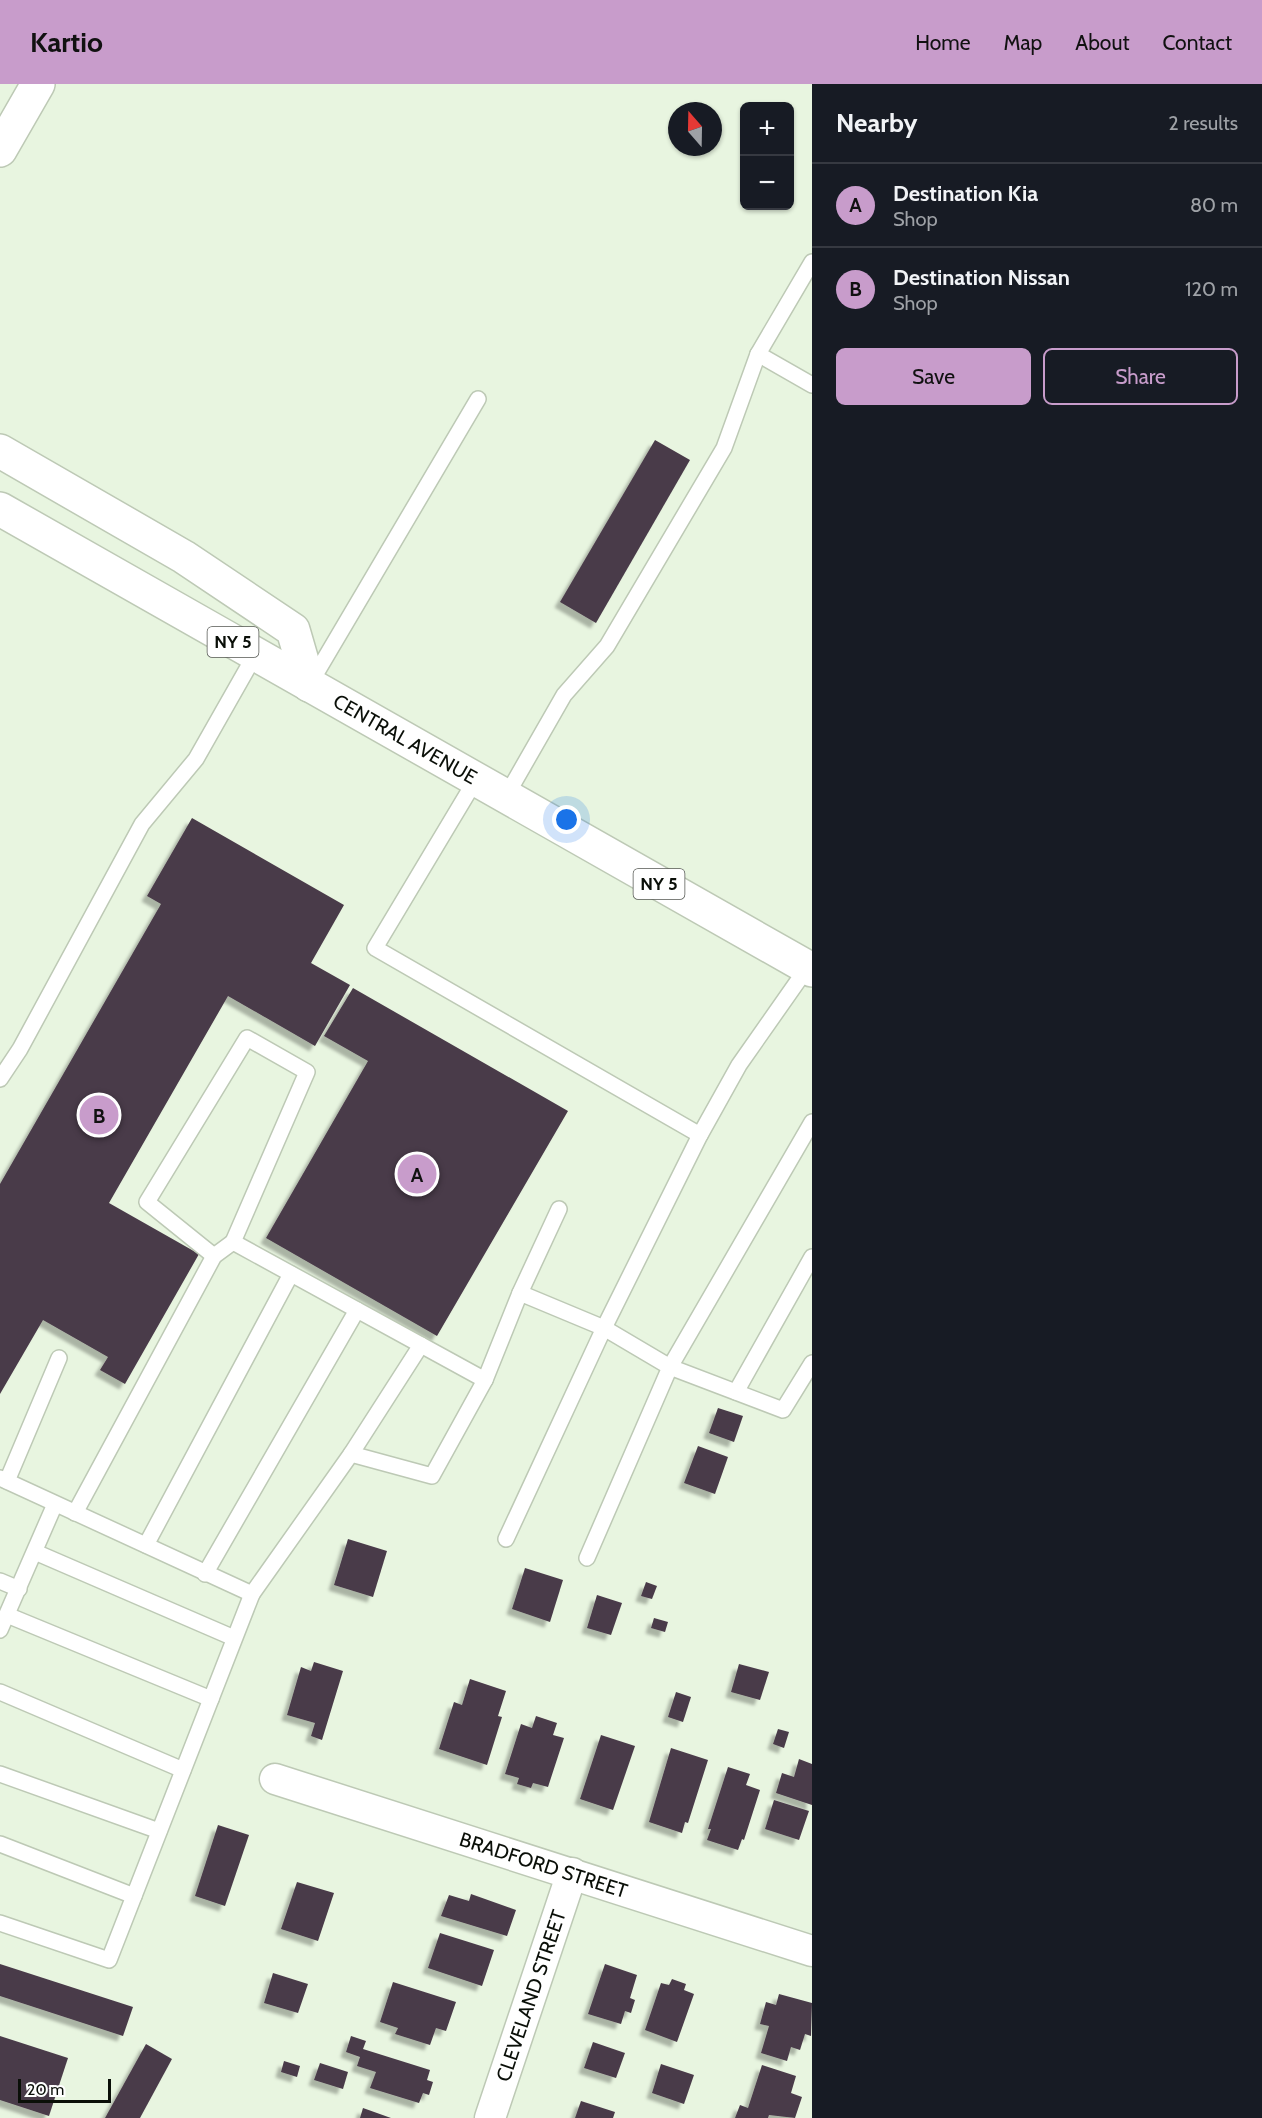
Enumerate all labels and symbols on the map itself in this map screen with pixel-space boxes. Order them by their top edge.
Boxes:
north arrow [668,102,722,156]
road number: NY 5 [208,627,258,657]
street label: CENTRAL AVENUE [329,689,481,789]
your location [552,805,581,834]
road number: NY 5 [634,869,684,899]
pin: B [80,1092,118,1138]
pin: A [398,1152,436,1196]
street label: BRADFORD STREET [457,1827,631,1903]
street label: CLEVELAND STREET [491,1906,571,2085]
scale bar [18,2076,111,2104]

